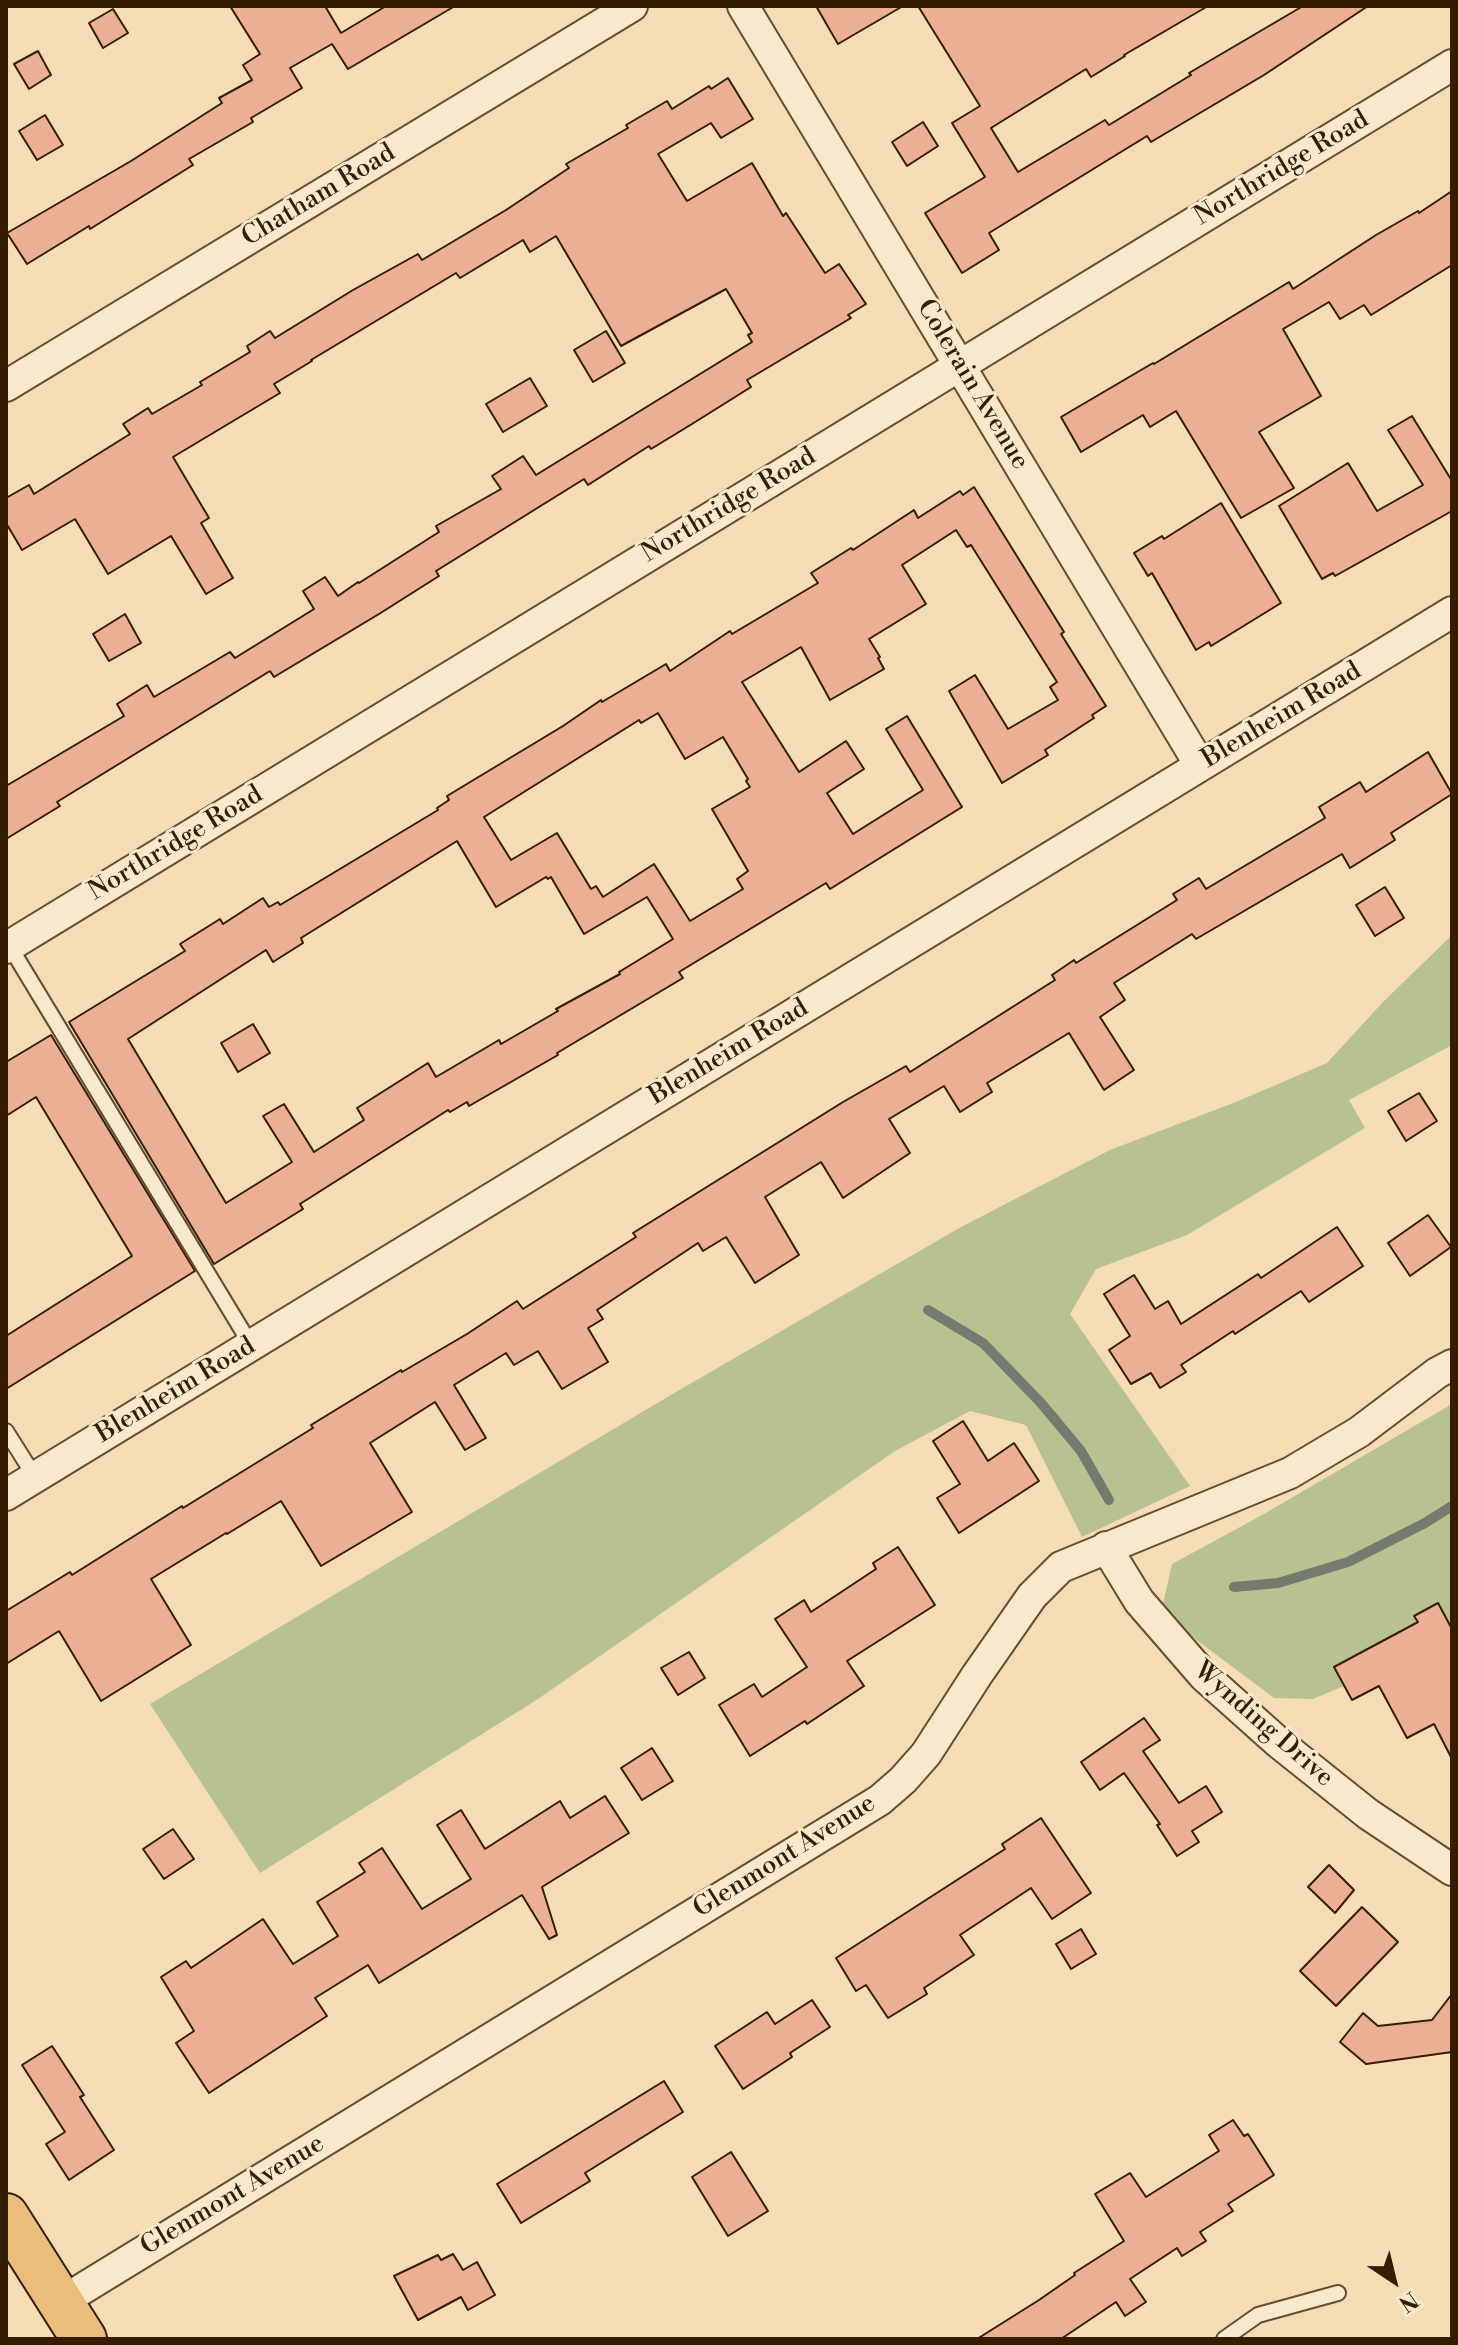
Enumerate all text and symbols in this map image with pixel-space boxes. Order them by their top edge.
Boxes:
street label: Northridge Road [1189,105,1375,233]
street label: Chatham Road [237,138,401,254]
street label: Colerain Avenue [909,294,1035,476]
street label: Northridge Road [636,442,822,570]
street label: Blenheim Road [1197,656,1367,776]
street label: Northridge Road [83,780,269,908]
street label: Blenheim Road [644,993,814,1113]
street label: Blenheim Road [91,1331,261,1451]
street label: Wynding Drive [1187,1656,1339,1794]
street label: Glenmont Avenue [688,1788,882,1926]
street label: Glenmont Avenue [136,2129,330,2263]
north arrow [1354,2241,1434,2321]
text: N [1393,2285,1423,2317]

